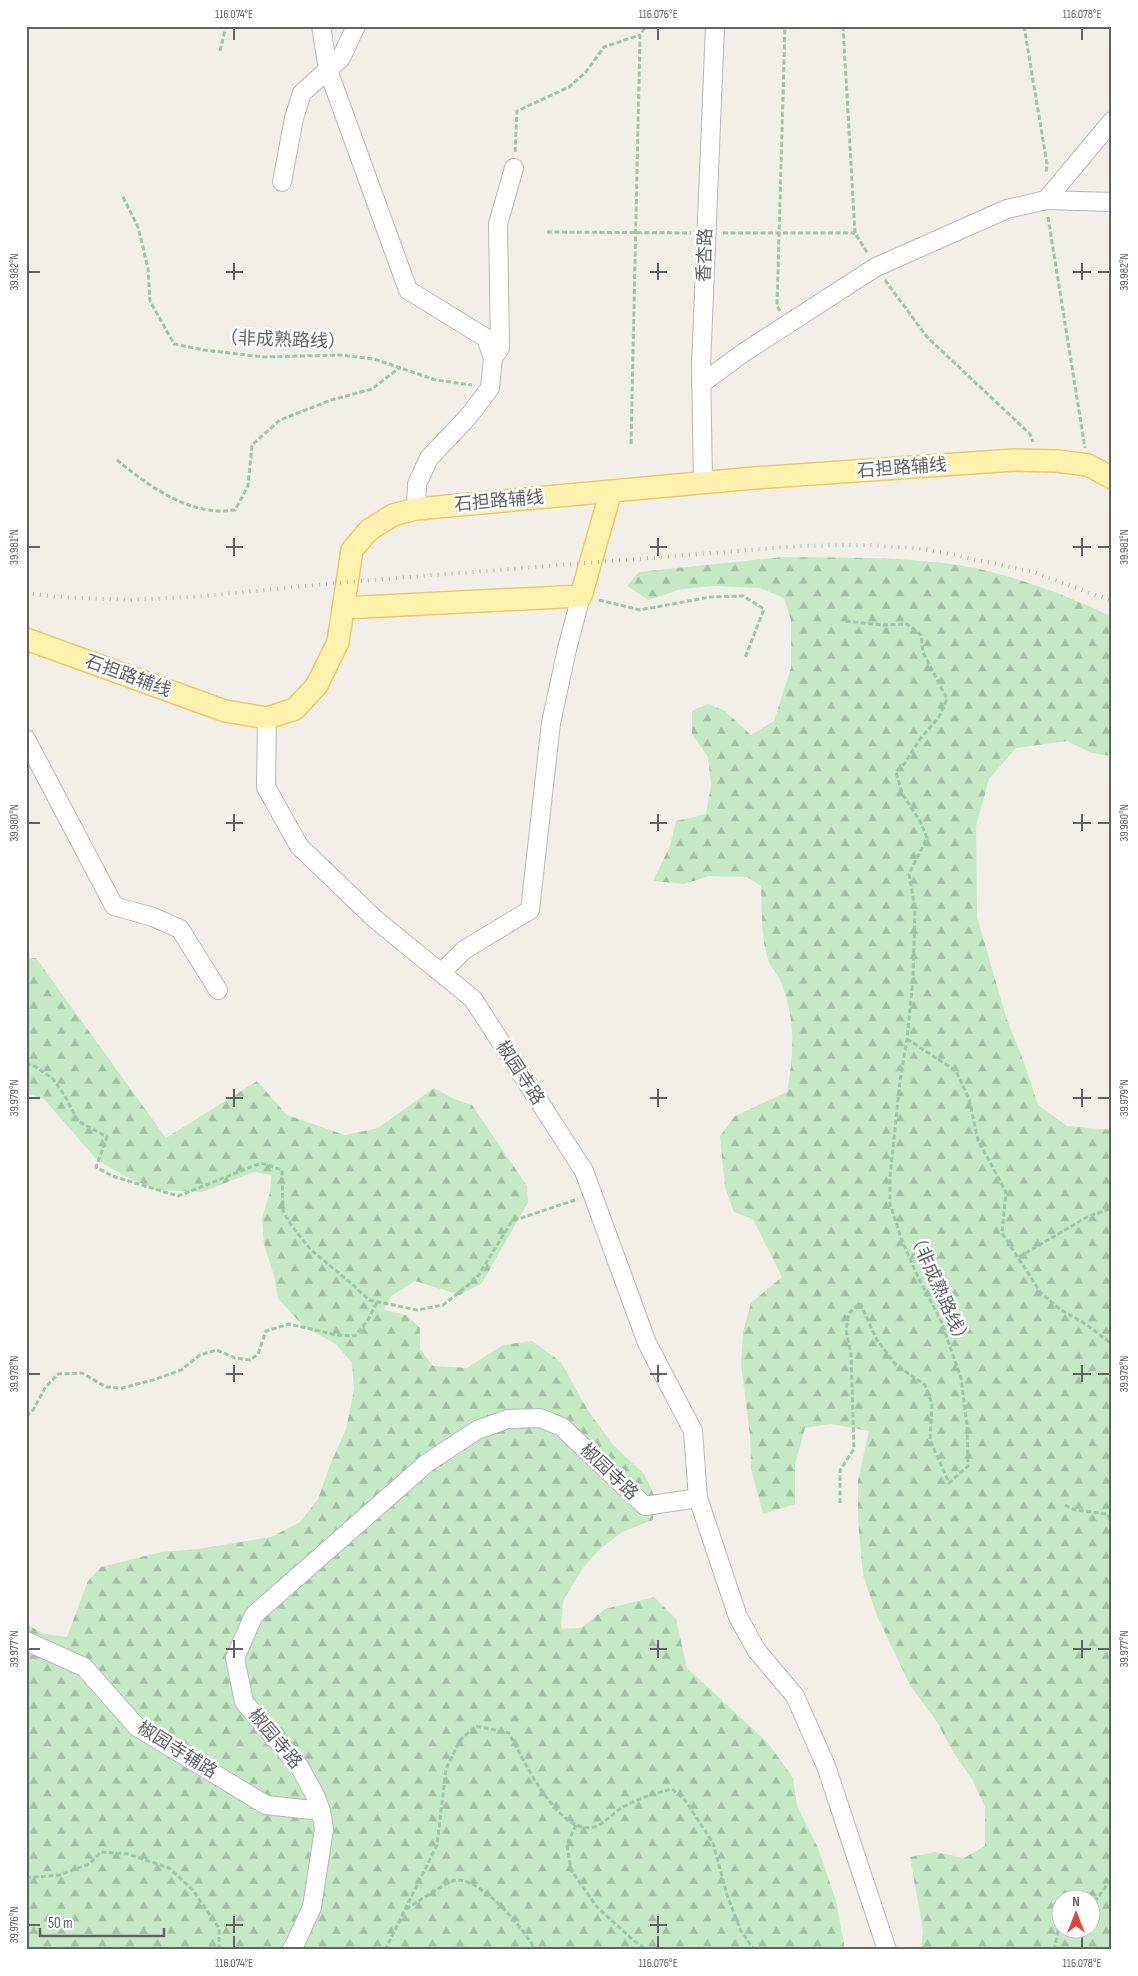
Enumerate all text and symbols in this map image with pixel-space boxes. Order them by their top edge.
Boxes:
text: 116.074°E [215,7,253,22]
text: 116.076°E [638,7,678,22]
text: 116.078°E [1063,7,1102,22]
street label: 香杏路 [694,228,716,282]
text: 39.982°N [7,253,22,291]
text: 39.982°N [1117,253,1132,291]
street label: （非成熟路线） [220,327,346,353]
street label: 石担路辅线 [856,454,948,482]
street label: 石担路辅线 [453,487,545,515]
text: 39.981°N [7,529,22,565]
text: 39.981°N [1117,529,1132,565]
street label: 石担路辅线 [82,651,174,701]
text: 39.980°N [7,804,22,842]
text: 39.980°N [1117,804,1132,842]
street label: 椒园寺路 [492,1037,548,1109]
text: 39.979°N [7,1079,22,1117]
text: 39.979°N [1117,1079,1132,1117]
street label: （非成熟路线） [904,1227,974,1351]
text: 39.978°N [7,1356,22,1392]
text: 39.978°N [1117,1356,1132,1392]
street label: 椒园寺路 [576,1439,642,1505]
text: 39.977°N [7,1630,22,1668]
text: 39.977°N [1117,1630,1132,1668]
street label: 椒园寺路 [244,1705,306,1773]
street label: 椒园寺辅路 [133,1717,221,1783]
north arrow [1050,1888,1100,1938]
text: N [1072,1893,1080,1910]
text: 39.976°N [7,1906,22,1944]
scale bar [40,1906,164,1938]
text: 50 m [48,1914,73,1933]
text: 116.074°E [215,1956,253,1971]
text: 116.076°E [638,1956,678,1971]
text: 116.078°E [1063,1956,1102,1971]

